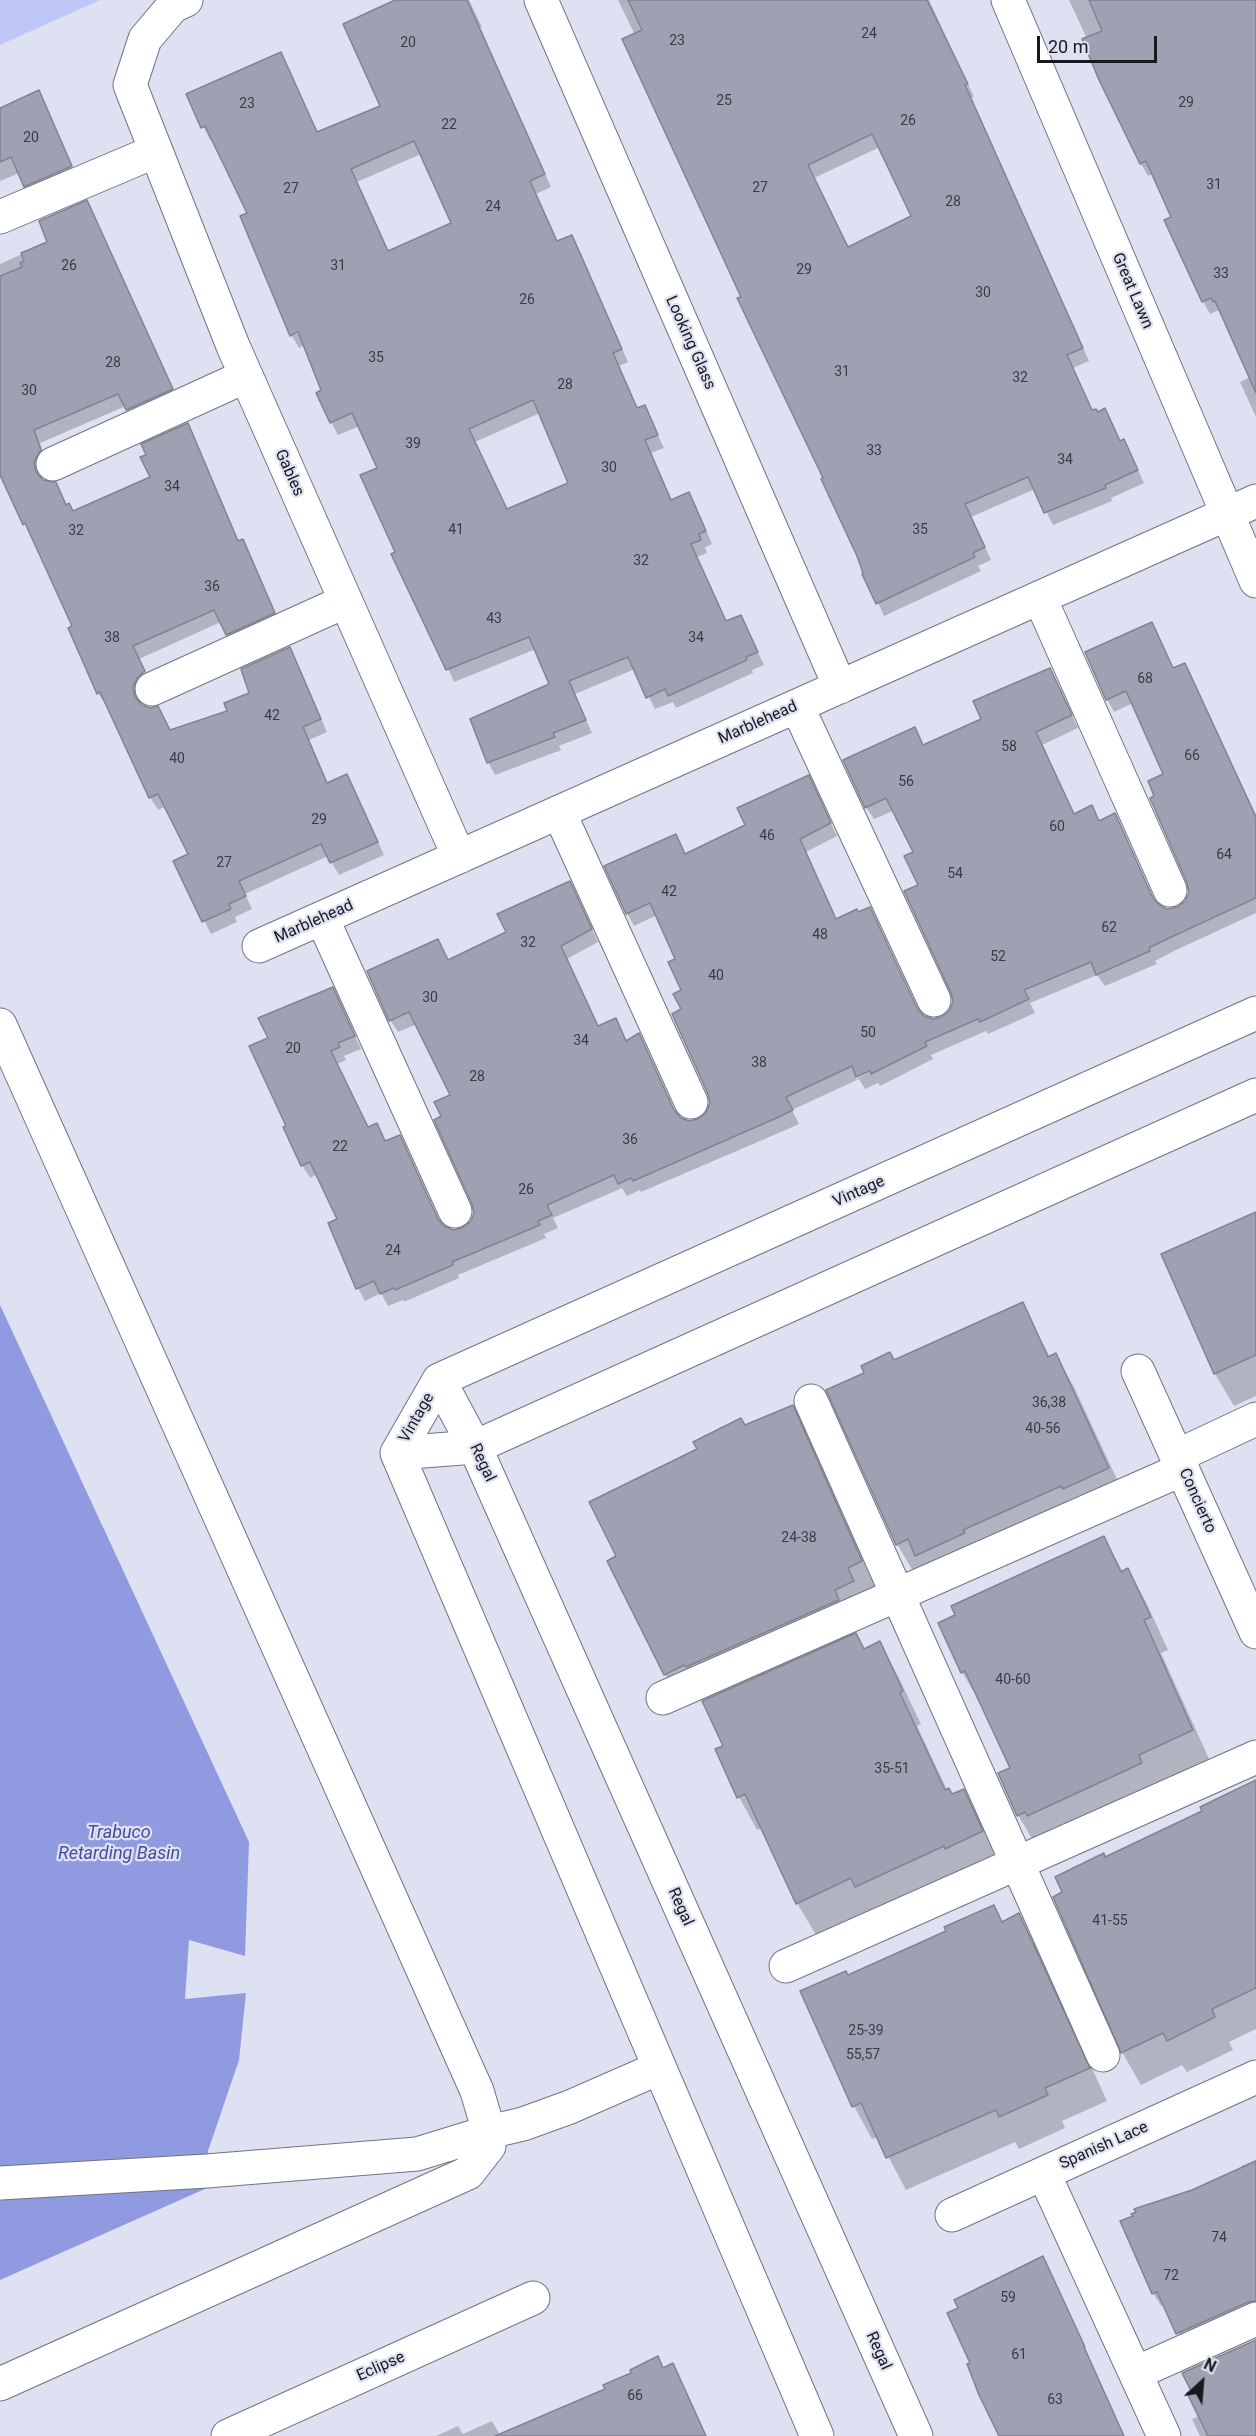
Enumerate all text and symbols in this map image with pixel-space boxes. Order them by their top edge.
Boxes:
scale bar [1040,24,1160,62]
house number: 24 [861,26,877,42]
house number: 23 [669,33,685,49]
house number: 20 [400,35,416,51]
text: 20 m [1048,36,1088,57]
house number: 25 [716,93,732,109]
house number: 29 [1178,95,1194,111]
house number: 23 [239,96,255,112]
house number: 26 [900,113,916,129]
house number: 22 [441,117,457,133]
house number: 20 [23,130,39,146]
house number: 31 [1206,177,1222,193]
house number: 27 [752,180,768,196]
house number: 27 [283,181,299,197]
house number: 28 [945,194,961,210]
house number: 24 [485,199,501,215]
street label: Great Lawn [1107,250,1157,332]
house number: 26 [61,258,77,274]
house number: 31 [330,258,346,274]
house number: 29 [796,262,812,278]
house number: 33 [1213,266,1229,282]
house number: 30 [975,285,991,301]
house number: 26 [519,292,535,308]
street label: Looking Glass [661,293,719,393]
house number: 35 [368,350,384,366]
house number: 28 [105,355,121,371]
house number: 31 [834,364,850,380]
house number: 32 [1012,370,1028,386]
house number: 28 [557,377,573,393]
house number: 30 [21,383,37,399]
house number: 39 [405,436,421,452]
house number: 33 [866,443,882,459]
street label: Gables [270,447,308,499]
house number: 34 [1057,452,1073,468]
house number: 30 [601,460,617,476]
house number: 34 [164,479,180,495]
house number: 41 [448,522,464,538]
house number: 35 [912,522,928,538]
house number: 32 [68,523,84,539]
house number: 32 [633,553,649,569]
house number: 36 [204,579,220,595]
house number: 43 [486,611,502,627]
house number: 38 [104,630,120,646]
house number: 34 [688,630,704,646]
house number: 68 [1137,671,1153,687]
street label: Marblehead [716,697,800,749]
house number: 42 [264,708,280,724]
house number: 58 [1001,739,1017,755]
house number: 66 [1184,748,1200,764]
house number: 40 [169,751,185,767]
house number: 56 [898,774,914,790]
house number: 29 [311,812,327,828]
house number: 60 [1049,819,1065,835]
house number: 46 [759,828,775,844]
house number: 64 [1216,847,1232,863]
house number: 27 [216,855,232,871]
house number: 54 [947,866,963,882]
house number: 42 [661,884,677,900]
street label: Marblehead [272,896,356,948]
house number: 62 [1101,920,1117,936]
house number: 48 [812,927,828,943]
house number: 32 [520,935,536,951]
house number: 52 [990,949,1006,965]
house number: 40 [708,968,724,984]
house number: 30 [422,990,438,1006]
house number: 50 [860,1025,876,1041]
house number: 34 [573,1033,589,1049]
house number: 20 [285,1041,301,1057]
house number: 38 [751,1055,767,1071]
house number: 28 [469,1069,485,1085]
house number: 36 [622,1132,638,1148]
house number: 22 [332,1139,348,1155]
street label: Vintage [830,1172,888,1212]
house number: 26 [518,1182,534,1198]
house number: 24 [385,1243,401,1259]
street label: Vintage [395,1390,439,1446]
house number: 36,38 [1032,1395,1066,1411]
house number: 40-56 [1025,1421,1061,1437]
street label: Regal [465,1441,499,1485]
street label: Concierto [1174,1466,1220,1536]
house number: 24-38 [781,1530,817,1546]
house number: 40-60 [995,1672,1031,1688]
house number: 35-51 [874,1761,910,1777]
water label: Trabuco Retarding Basin [58,1822,180,1864]
street label: Regal [663,1885,697,1929]
house number: 41-55 [1092,1913,1128,1929]
house number: 25-39 [848,2023,884,2039]
house number: 55,57 [846,2047,880,2063]
street label: Spanish Lace [1057,2118,1151,2174]
house number: 74 [1211,2230,1227,2246]
house number: 72 [1163,2268,1179,2284]
house number: 59 [1000,2290,1016,2306]
street label: Regal [861,2329,895,2373]
house number: 61 [1011,2347,1027,2363]
street label: Eclipse [354,2348,408,2386]
north arrow [1172,2352,1232,2412]
text: N [1201,2354,1219,2376]
house number: 66 [627,2388,643,2404]
house number: 63 [1047,2392,1063,2408]

